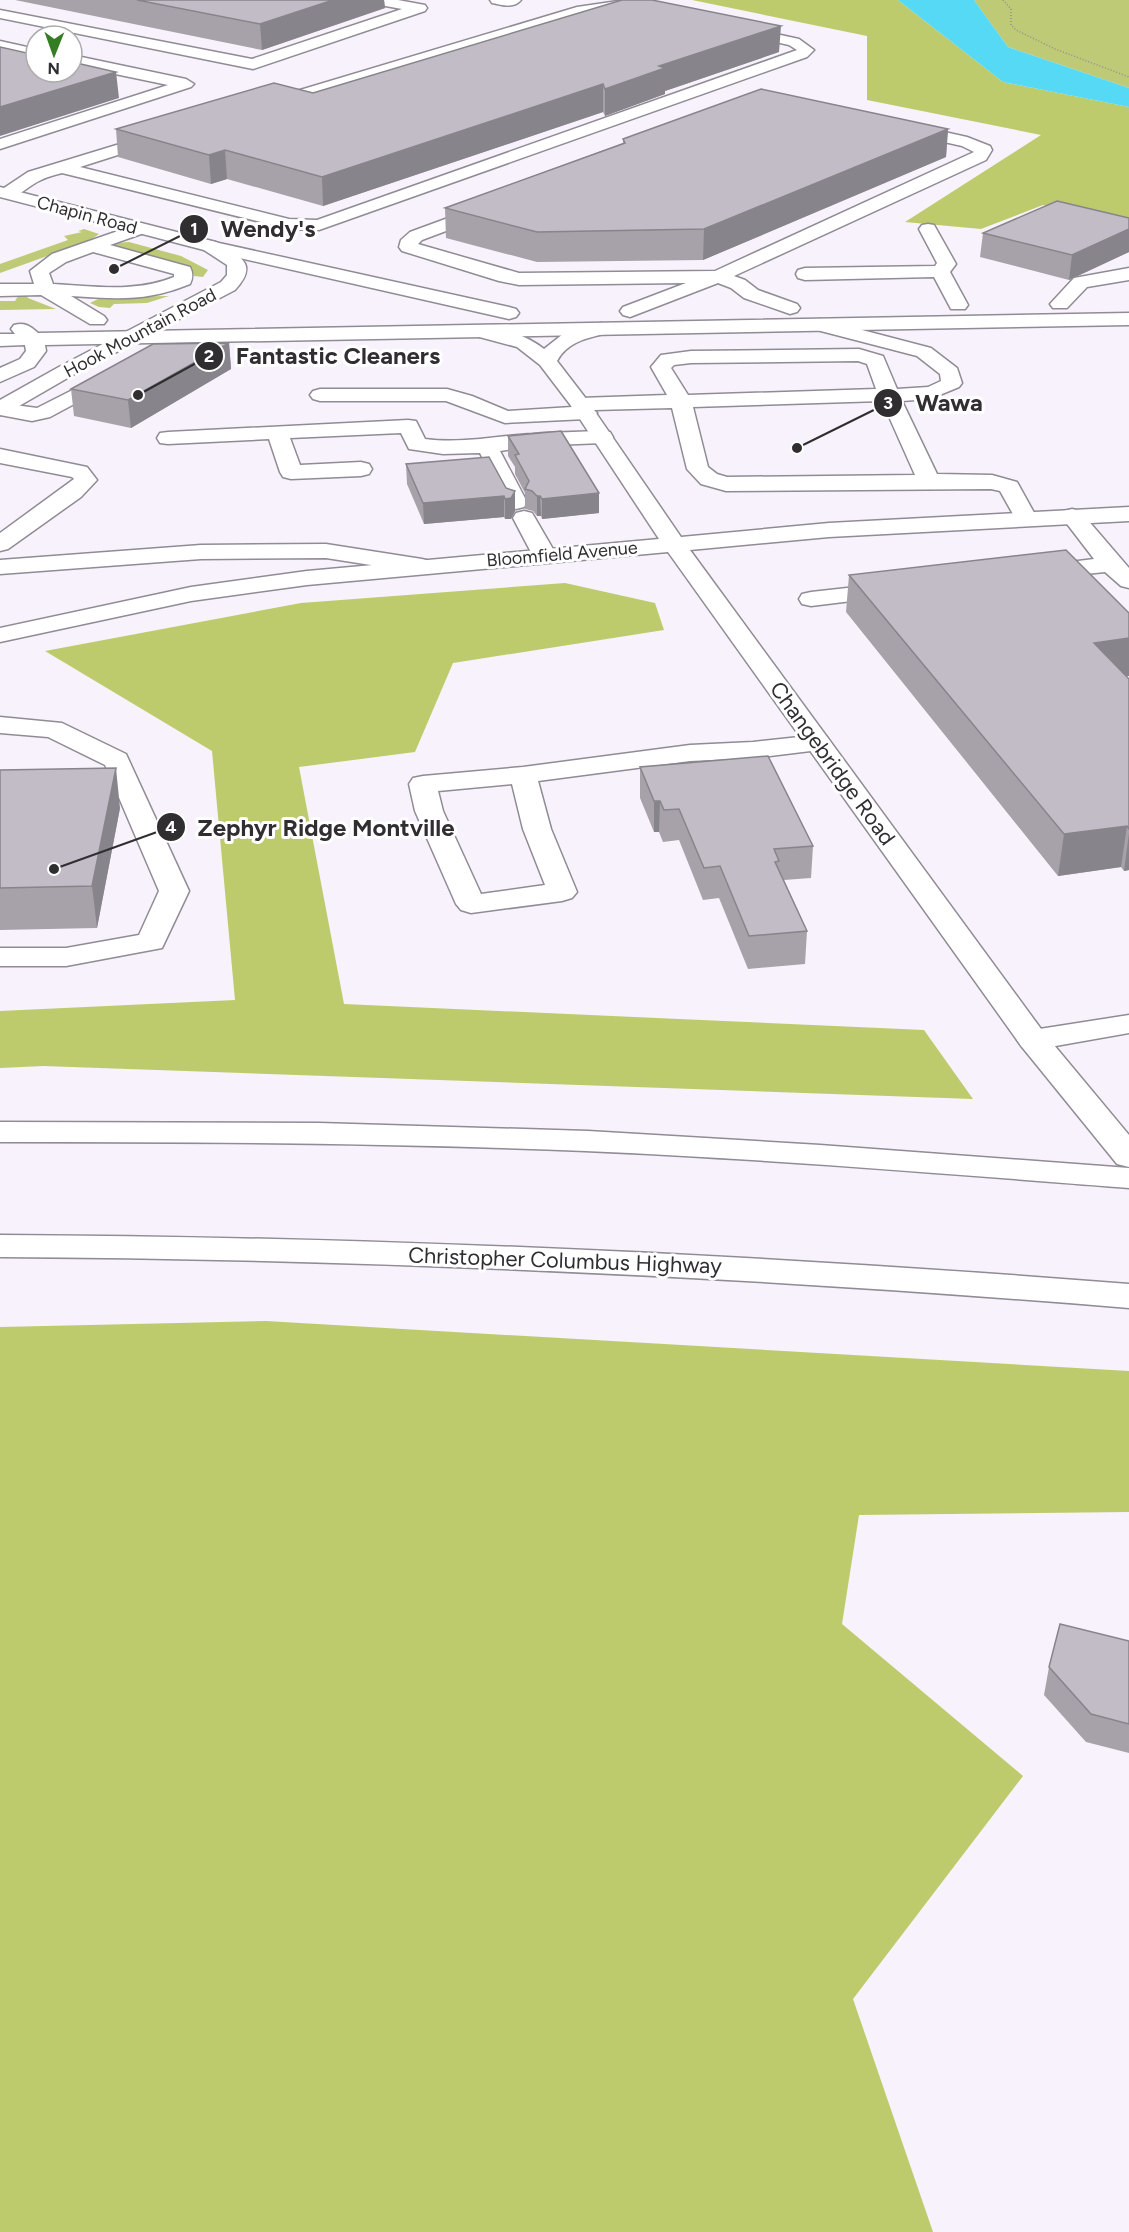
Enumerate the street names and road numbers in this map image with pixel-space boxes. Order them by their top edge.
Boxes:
street label: Chapin Road [34,191,140,239]
street label: Hook Mountain Road [60,284,220,382]
street label: Bloomfield Avenue [486,536,639,572]
street label: Changebridge Road [764,676,901,850]
street label: Christopher Columbus Highway [408,1242,723,1279]

